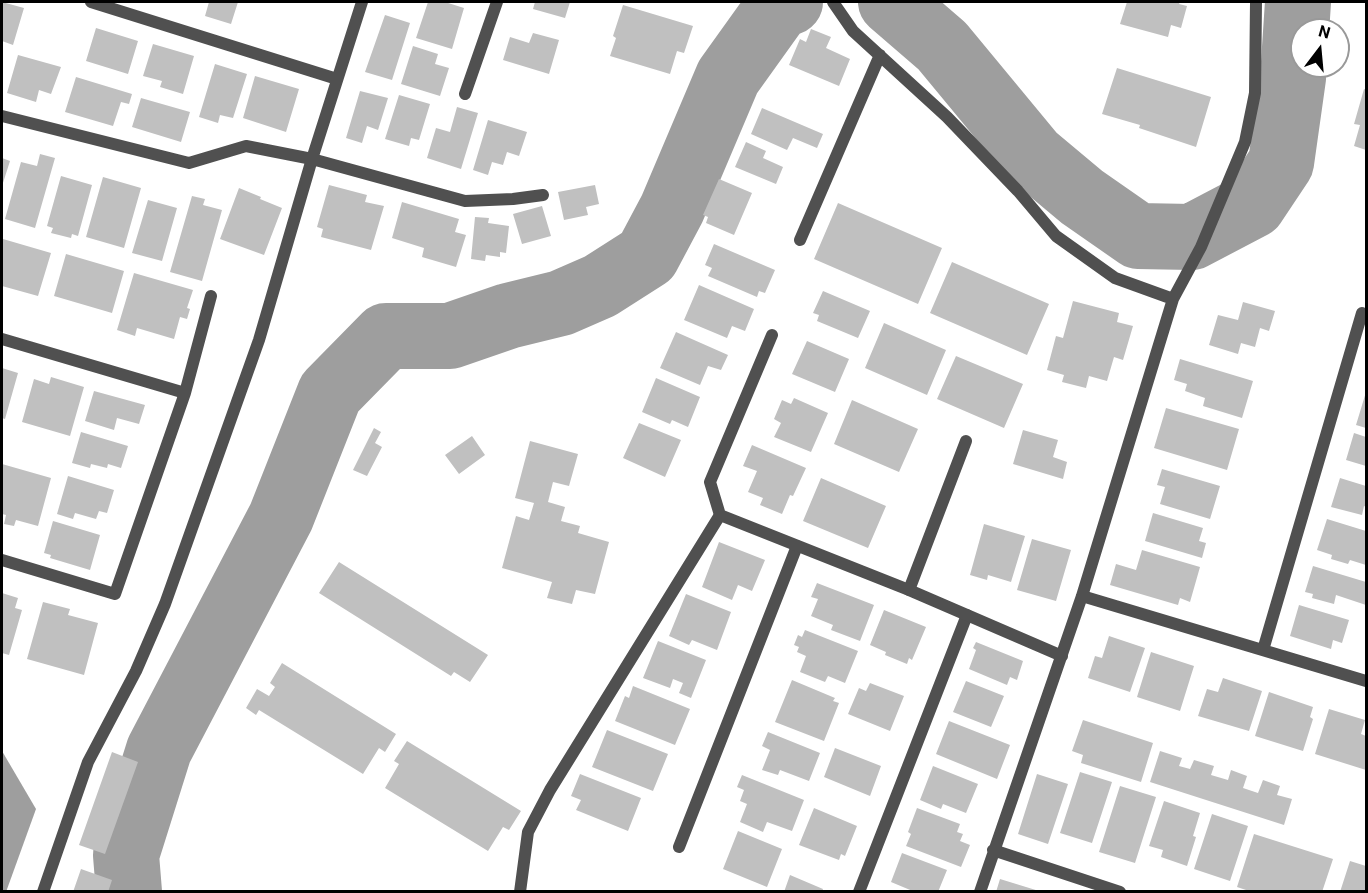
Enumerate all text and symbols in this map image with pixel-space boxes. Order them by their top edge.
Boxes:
north arrow [1290,18,1350,78]
text: N [1316,21,1333,43]

